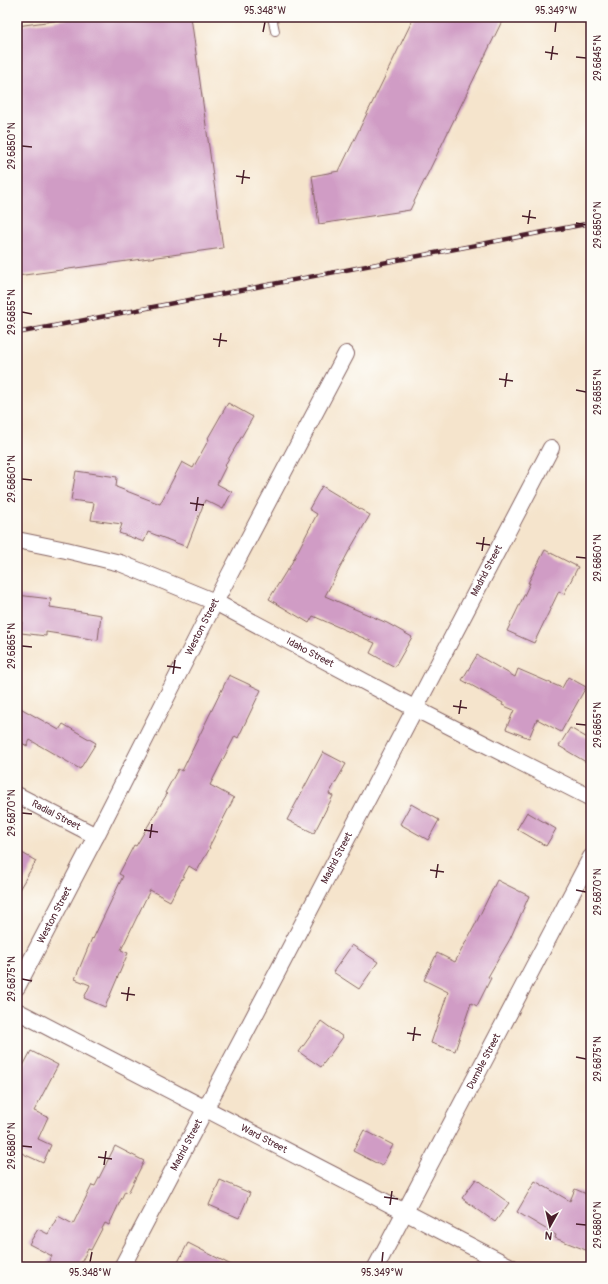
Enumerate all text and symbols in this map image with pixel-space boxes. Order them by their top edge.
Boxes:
text: 95.348°W [244,5,287,17]
text: 95.349°W [535,5,578,17]
text: 29.6845°N [592,35,604,81]
text: 29.6850°N [6,122,18,170]
text: 29.6850°N [592,201,604,249]
text: 29.6855°N [6,289,18,335]
text: 29.6855°N [592,369,604,415]
text: 29.6860°N [6,455,18,503]
text: 29.6860°N [592,534,604,582]
street label: Madrid Street [468,542,505,598]
street label: Weston Street [183,596,222,657]
text: 29.6865°N [6,623,18,669]
street label: Idaho Street [284,635,337,671]
text: 29.6865°N [592,702,604,748]
text: 29.6870°N [6,789,18,837]
street label: Radial Street [30,798,83,833]
street label: Madrid Street [318,829,356,886]
text: 29.6870°N [592,868,604,916]
street label: Weston Street [35,884,75,946]
text: 29.6875°N [6,956,18,1002]
street label: Dumble Street [464,1031,504,1091]
text: 29.6875°N [592,1036,604,1082]
street label: Madrid Street [168,1116,206,1173]
text: 29.6880°N [6,1122,18,1169]
street label: Ward Street [239,1122,290,1156]
text: 29.6880°N [592,1201,604,1248]
north arrow [530,1206,570,1246]
text: N [544,1228,553,1242]
text: 95.348°W [69,1267,112,1279]
text: 95.349°W [361,1267,404,1279]

